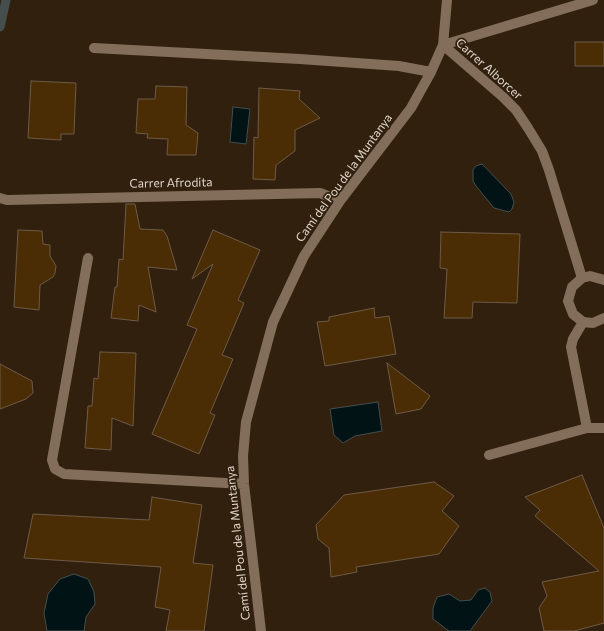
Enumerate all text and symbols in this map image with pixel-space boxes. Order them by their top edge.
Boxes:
street label: Carrer Alborcer [453,35,525,103]
street label: Camí del Pou de la Muntanya [293,111,395,245]
street label: Carrer Afrodita [129,175,213,191]
street label: Camí del Pou de la Muntanya [223,465,253,621]

